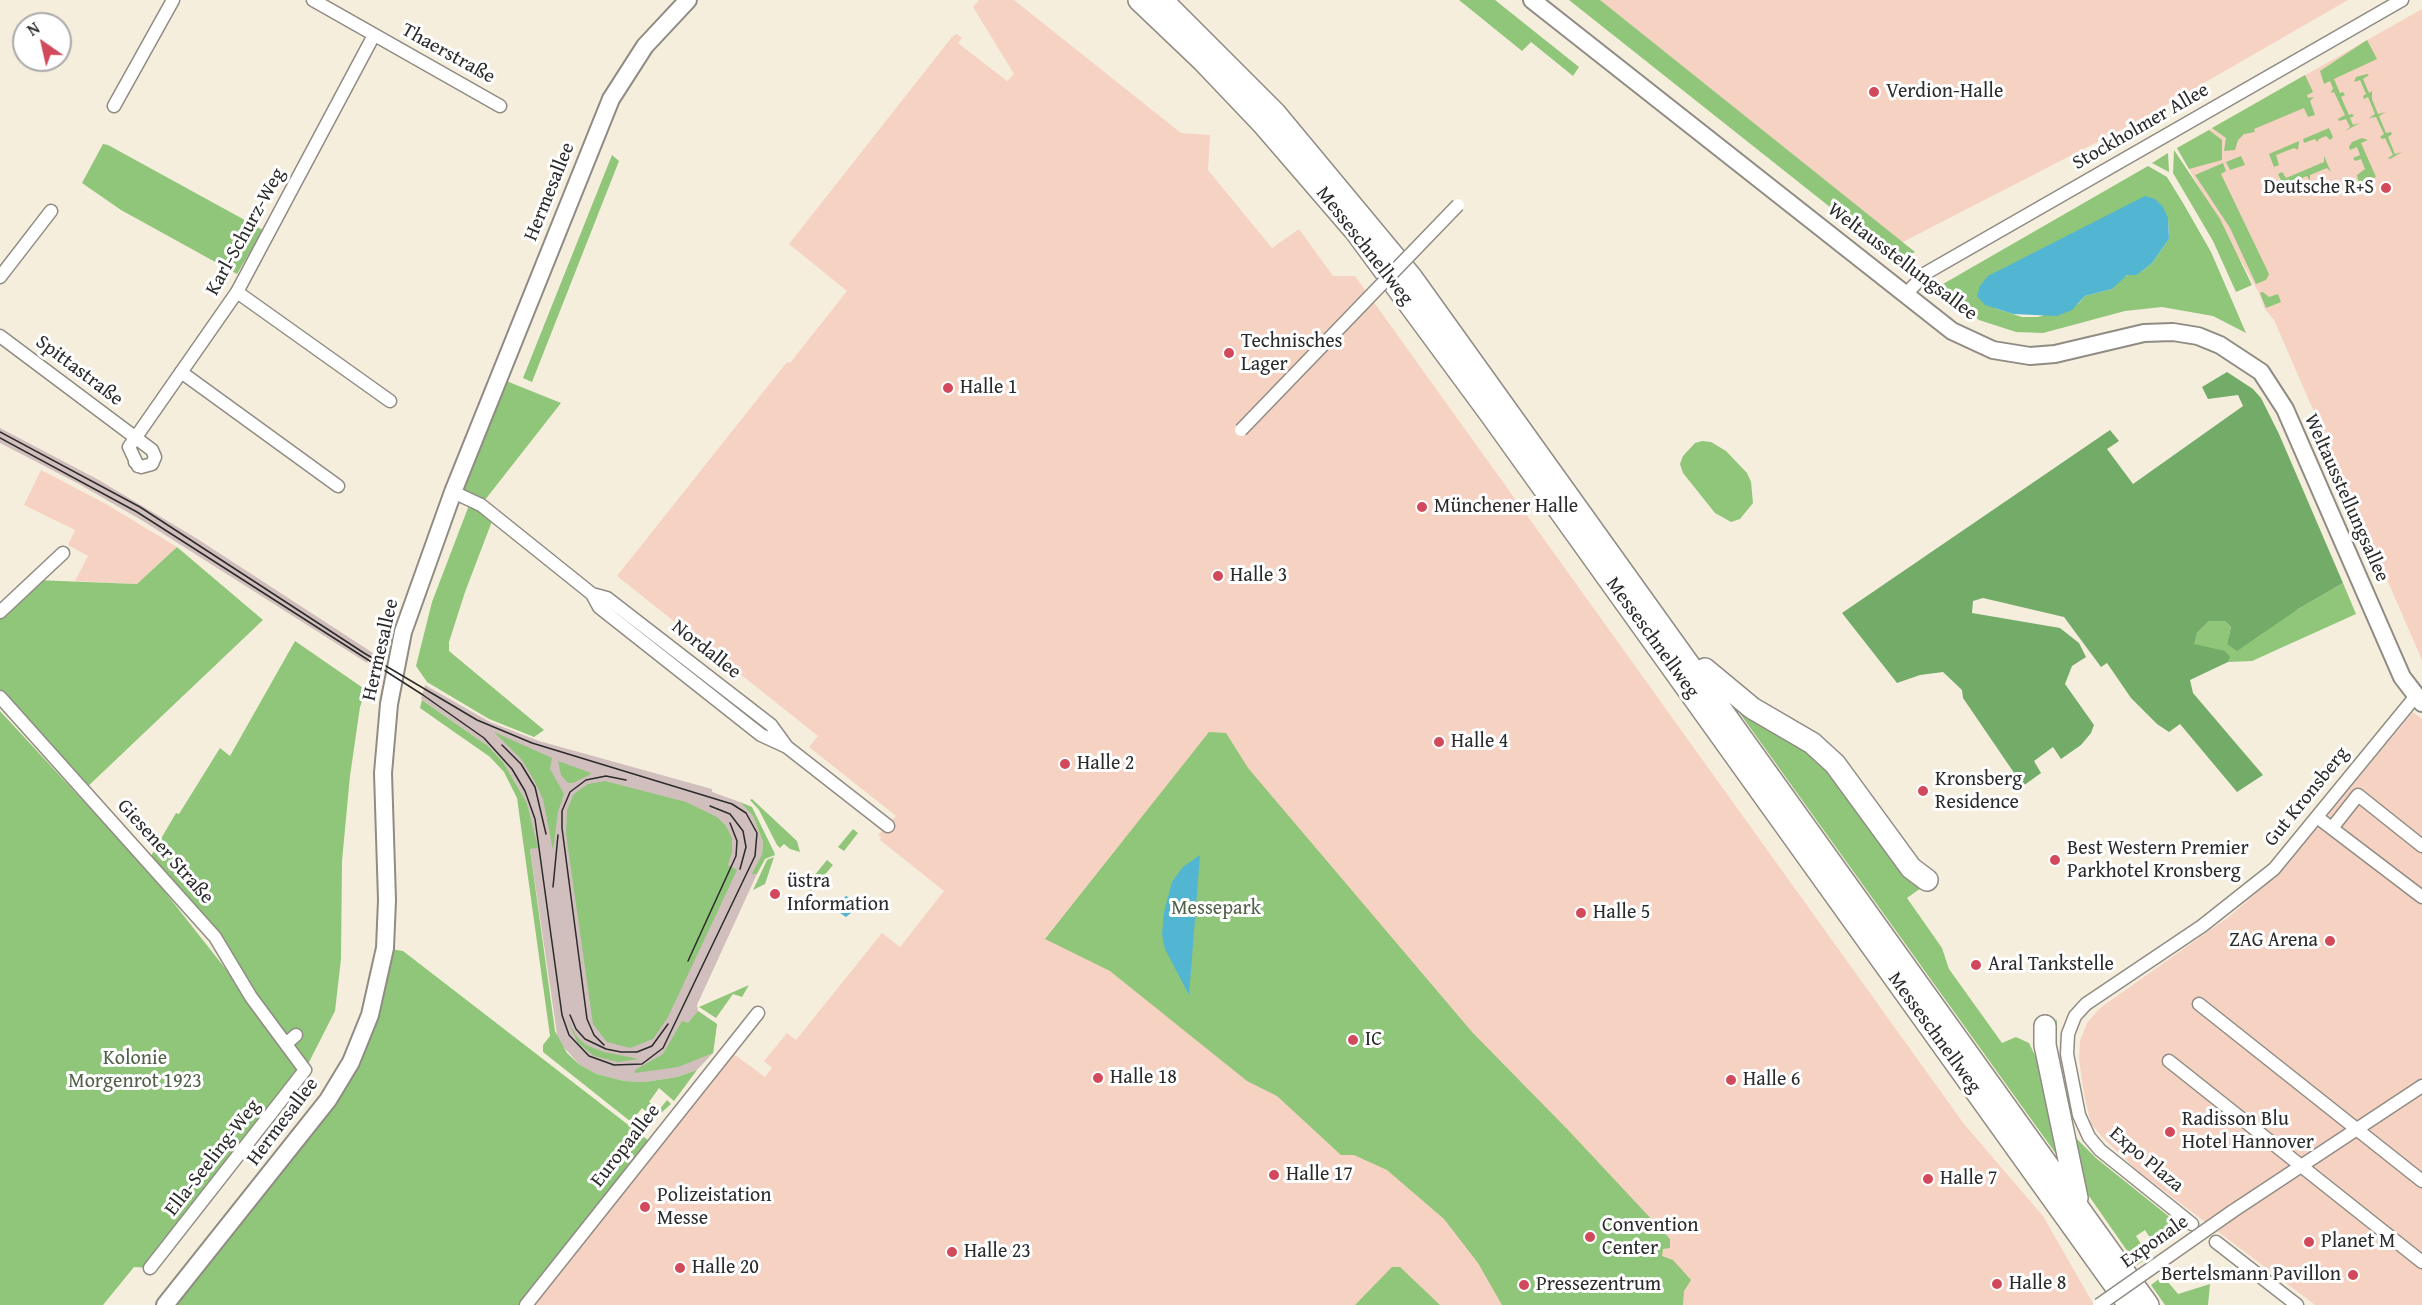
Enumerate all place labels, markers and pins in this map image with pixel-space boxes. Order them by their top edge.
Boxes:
place label: Verdion-Halle [1886,80,2003,104]
marker: Verdion-Halle [1867,85,1881,99]
place label: Deutsche R+S [2264,176,2374,200]
marker: Deutsche R+S [2379,181,2393,195]
place label: Technisches Lager [1241,330,1343,377]
marker: Technisches Lager [1222,346,1236,360]
place label: Halle 1 [960,376,1017,400]
marker: Halle 1 [941,381,955,395]
place label: Münchener Halle [1434,495,1578,519]
marker: Münchener Halle [1415,500,1429,514]
place label: Halle 3 [1230,564,1287,588]
marker: Halle 3 [1211,569,1225,583]
place label: Halle 4 [1451,730,1508,754]
marker: Halle 4 [1432,735,1446,749]
place label: Halle 2 [1077,752,1134,776]
marker: Halle 2 [1058,757,1072,771]
place label: Kronsberg Residence [1935,768,2022,815]
marker: Kronsberg Residence [1916,784,1930,798]
place label: Best Western Premier Parkhotel Kronsberg [2067,837,2249,884]
marker: Best Western Premier Parkhotel Kronsberg [2048,853,2062,867]
place label: üstra Information [787,870,889,917]
marker: üstra Information [768,887,782,901]
place label: Halle 5 [1593,901,1650,925]
marker: Halle 5 [1574,906,1588,920]
place label: ZAG Arena [2229,929,2318,953]
marker: ZAG Arena [2323,934,2337,948]
place label: Aral Tankstelle [1988,953,2114,977]
marker: Aral Tankstelle [1969,958,1983,972]
place label: IC [1365,1028,1382,1052]
marker: IC [1346,1033,1360,1047]
place label: Halle 18 [1110,1066,1177,1090]
place label: Halle 6 [1743,1068,1800,1092]
marker: Halle 18 [1091,1071,1105,1085]
marker: Halle 6 [1724,1073,1738,1087]
place label: Radisson Blu Hotel Hannover [2182,1108,2314,1155]
marker: Radisson Blu Hotel Hannover [2163,1125,2177,1139]
place label: Halle 17 [1286,1163,1353,1187]
place label: Halle 7 [1940,1167,1997,1191]
marker: Halle 17 [1267,1168,1281,1182]
marker: Halle 7 [1921,1172,1935,1186]
place label: Polizeistation Messe [657,1184,772,1231]
marker: Polizeistation Messe [638,1200,652,1214]
place label: Convention Center [1602,1214,1699,1261]
marker: Convention Center [1583,1230,1597,1244]
place label: Planet M [2321,1230,2395,1254]
marker: Planet M [2302,1235,2316,1249]
place label: Halle 23 [964,1240,1031,1264]
marker: Halle 23 [945,1245,959,1259]
place label: Halle 20 [692,1256,759,1280]
marker: Halle 20 [673,1261,687,1275]
place label: Bertelsmann Pavillon [2161,1263,2341,1287]
marker: Bertelsmann Pavillon [2346,1268,2360,1282]
place label: Halle 8 [2009,1272,2066,1296]
place label: Pressezentrum [1536,1273,1661,1297]
marker: Halle 8 [1990,1277,2004,1291]
marker: Pressezentrum [1517,1278,1531,1292]

